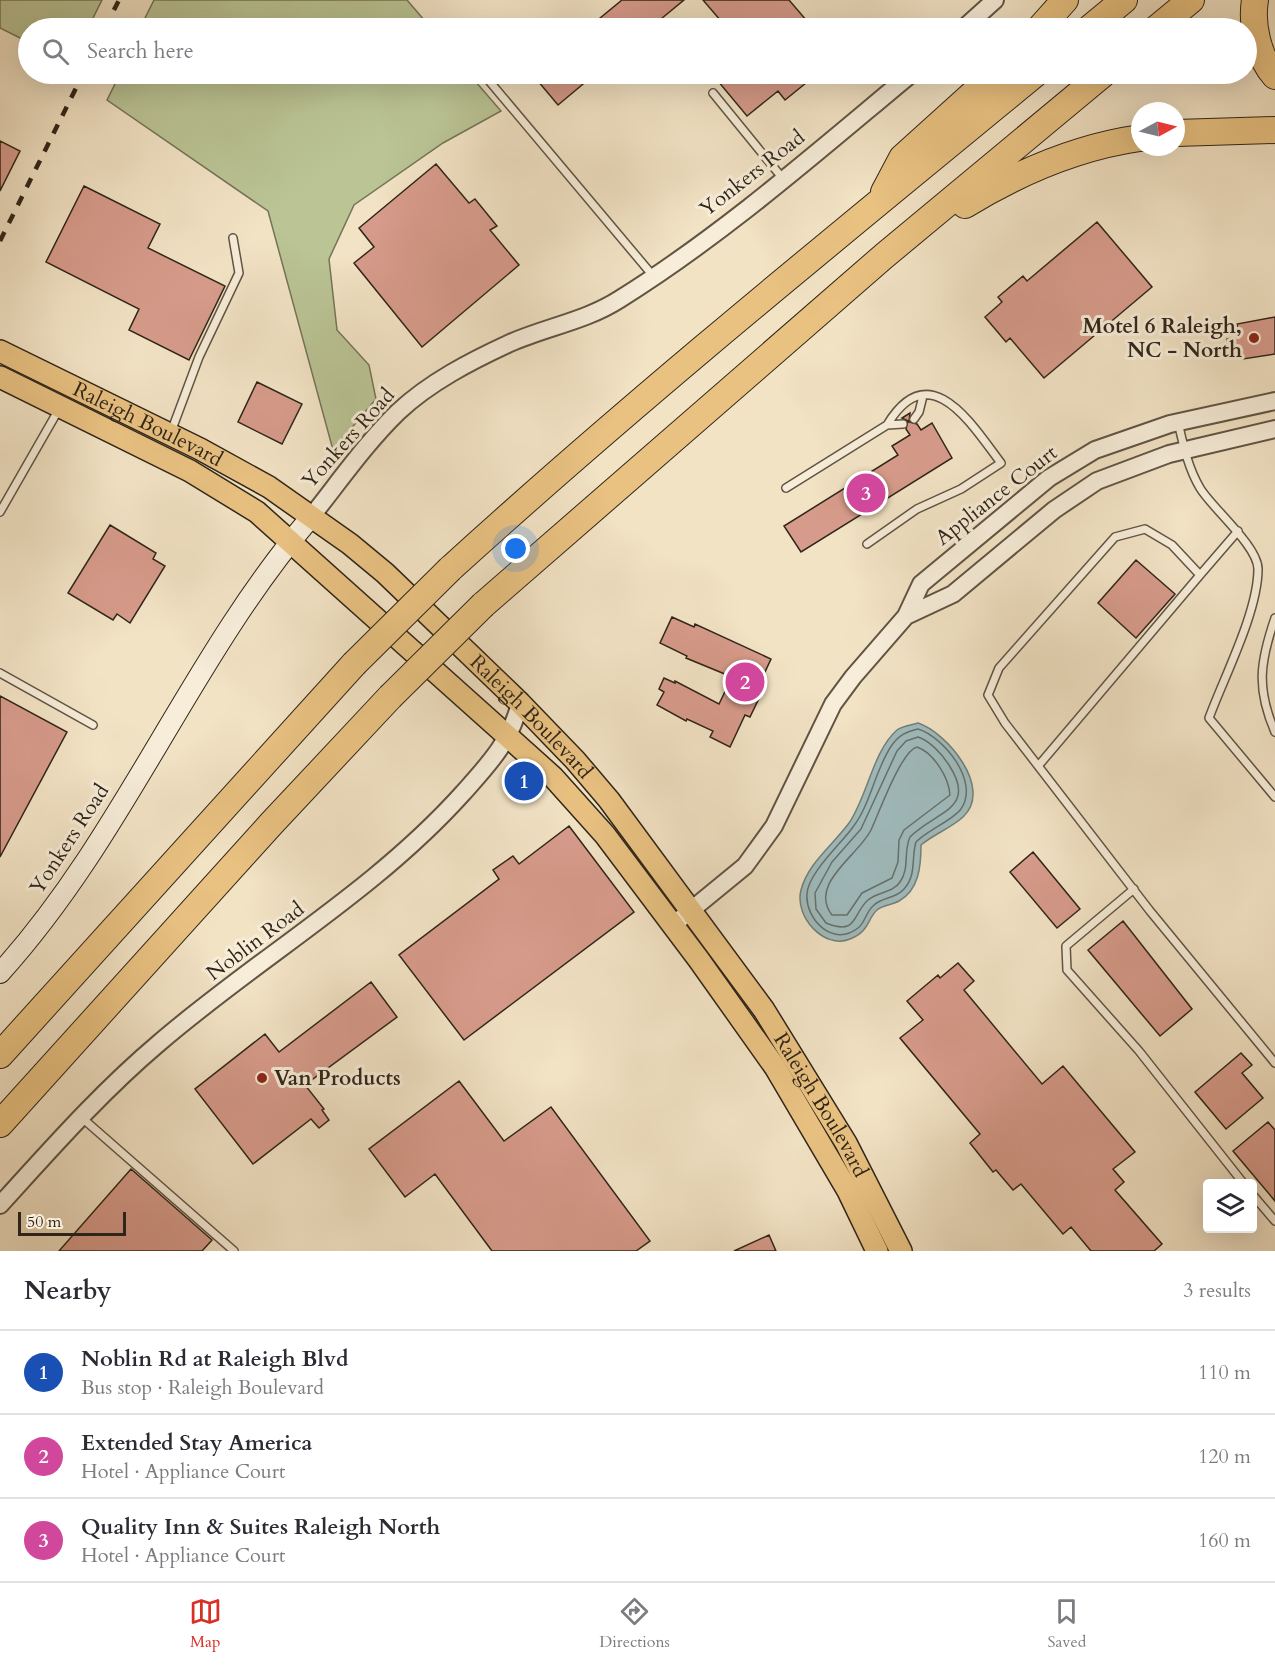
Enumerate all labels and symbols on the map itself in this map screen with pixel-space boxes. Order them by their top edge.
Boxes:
north arrow [1131,102,1185,156]
street label: Yonkers Road [694,123,811,224]
place label: Motel 6 Raleigh, NC - North [1082,312,1242,365]
marker: Motel 6 Raleigh, NC - North [1247,331,1261,345]
street label: Raleigh Boulevard [68,375,228,474]
street label: Yonkers Road [295,382,401,495]
street label: Appliance Court [929,438,1064,552]
pin: 3 [846,470,886,516]
your location [501,534,530,563]
street label: Raleigh Boulevard [463,648,599,785]
pin: 2 [726,660,764,704]
pin: 1 [504,758,544,804]
street label: Yonkers Road [23,778,116,900]
street label: Noblin Road [200,895,310,988]
street label: Raleigh Boulevard [766,1027,875,1182]
place label: Van Products [274,1064,401,1093]
marker: Van Products [255,1071,269,1085]
scale bar [18,1209,126,1236]

